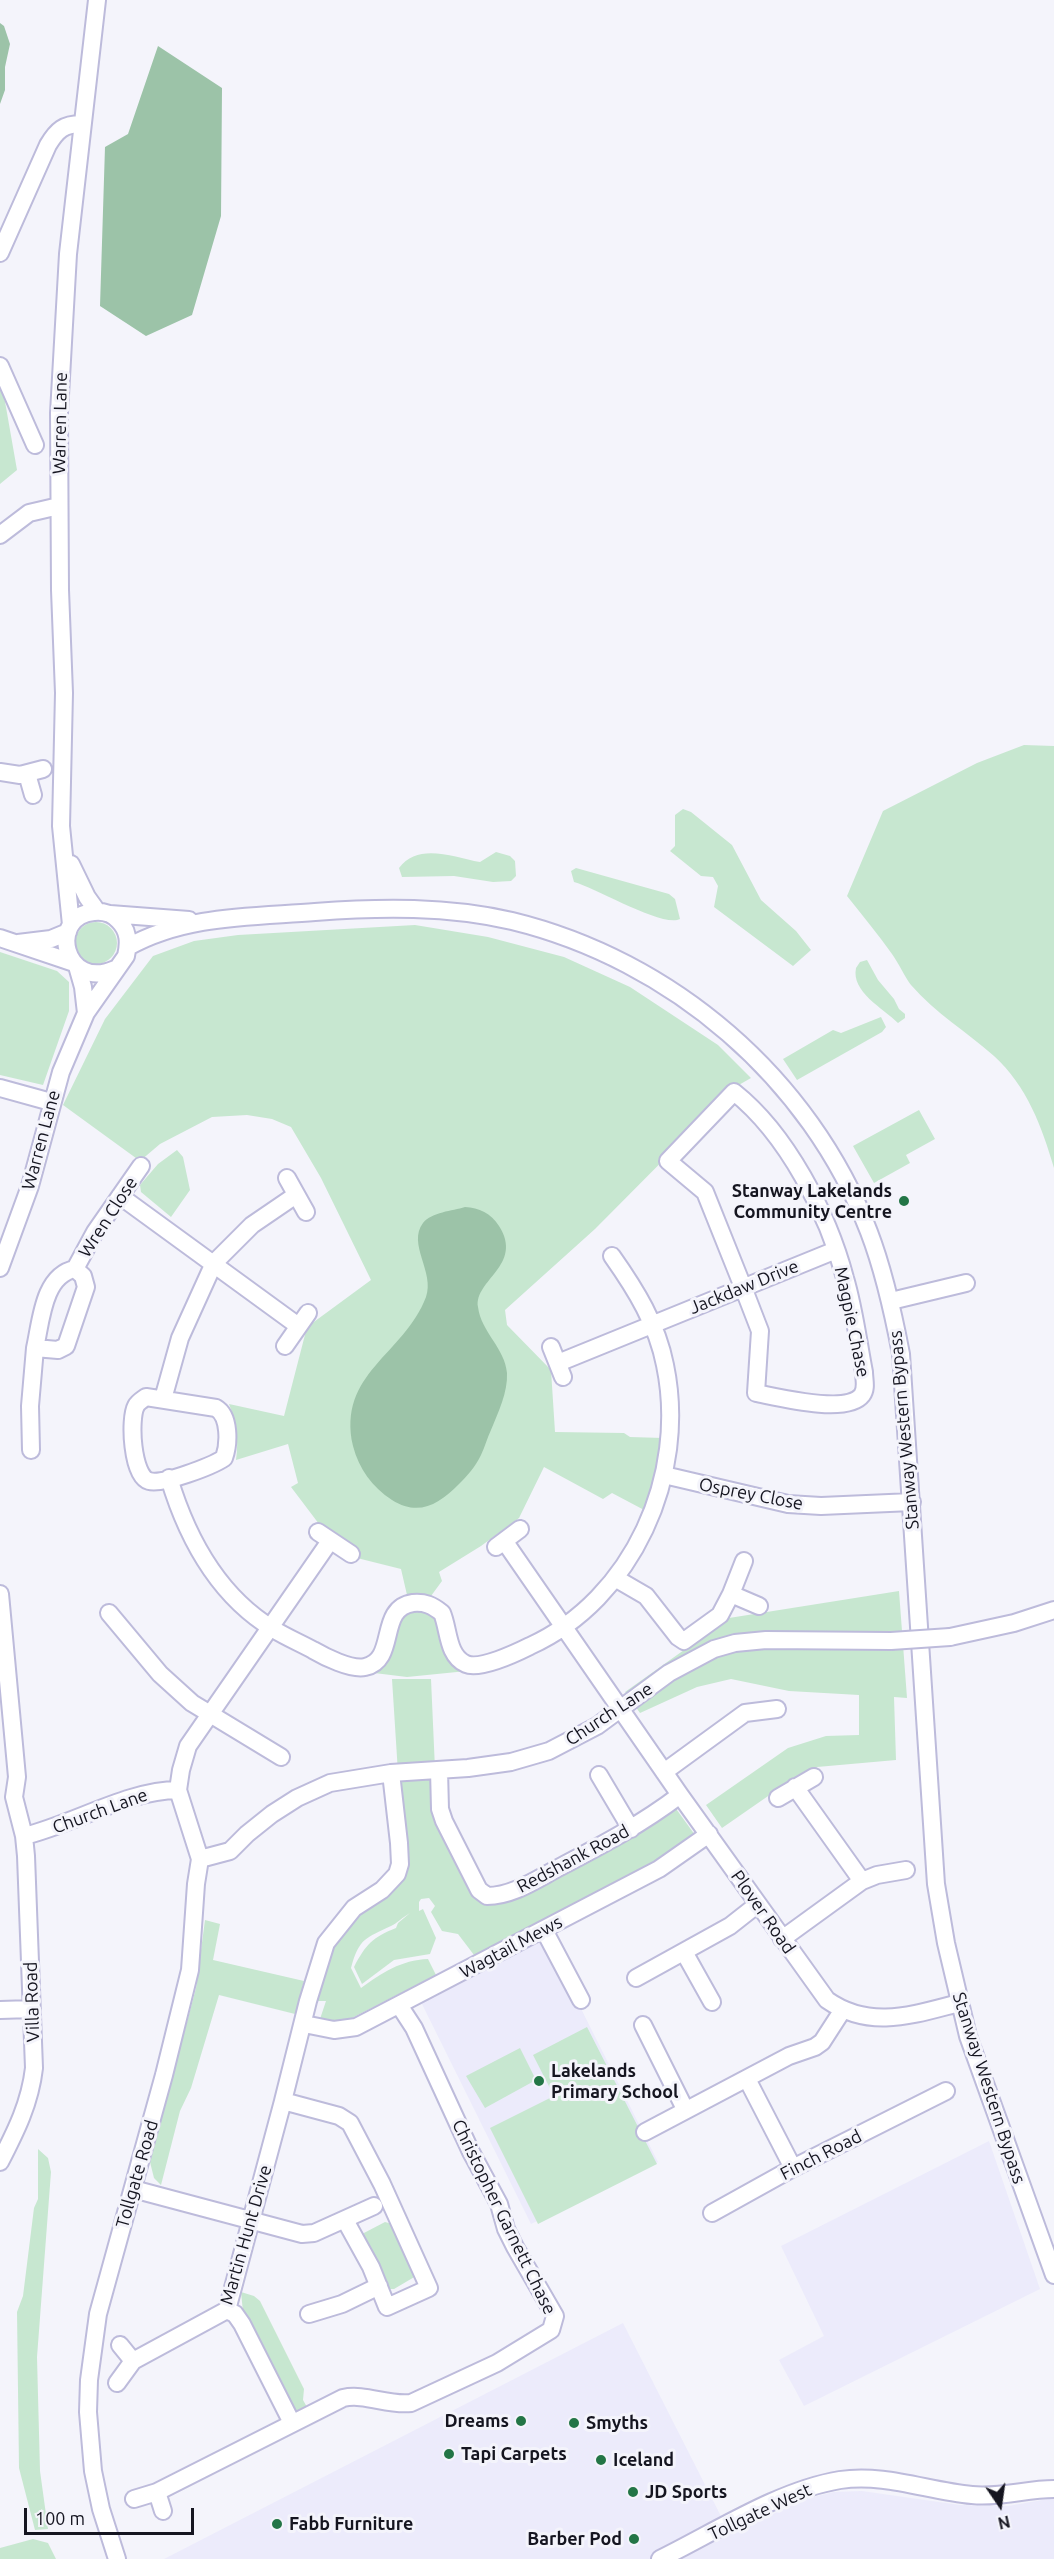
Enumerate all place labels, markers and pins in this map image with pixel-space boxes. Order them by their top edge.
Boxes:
place label: Stanway Lakelands Community Centre [732,1180,892,1222]
marker: Stanway Lakelands Community Centre [897,1194,911,1208]
place label: Lakelands Primary School [551,2060,679,2102]
marker: Lakelands Primary School [532,2074,546,2088]
place label: Dreams [444,2410,509,2432]
place label: Smyths [586,2412,648,2434]
marker: Dreams [514,2414,528,2428]
marker: Smyths [567,2416,581,2430]
place label: Tapi Carpets [461,2443,567,2465]
marker: Tapi Carpets [442,2447,456,2461]
place label: Iceland [613,2449,674,2471]
marker: Iceland [594,2453,608,2467]
place label: JD Sports [645,2481,727,2503]
marker: JD Sports [626,2485,640,2499]
place label: Fabb Furniture [289,2513,413,2535]
marker: Fabb Furniture [270,2517,284,2531]
place label: Barber Pod [527,2528,622,2550]
marker: Barber Pod [627,2532,641,2546]

